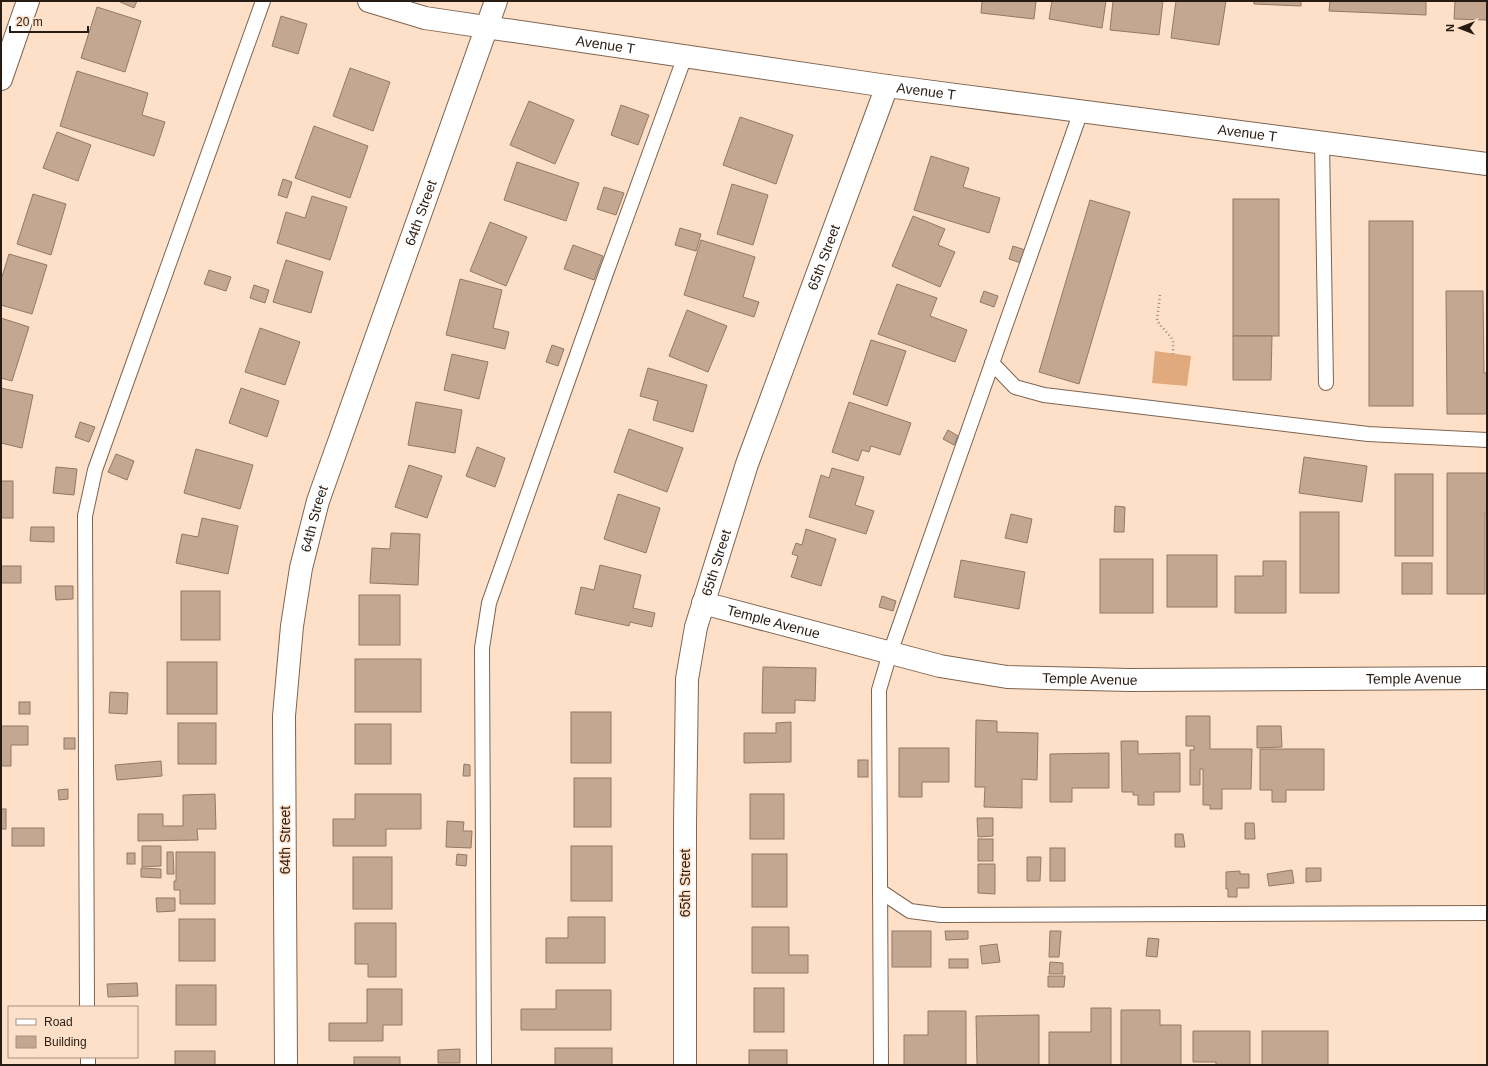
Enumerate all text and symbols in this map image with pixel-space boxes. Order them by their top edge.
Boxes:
scale bar [10,8,88,34]
north arrow [1440,8,1480,48]
text: 20 m [16,15,43,29]
text: N [1444,24,1456,32]
street label: Avenue T [575,32,637,57]
street label: Avenue T [896,79,957,103]
street label: Avenue T [1217,121,1278,145]
street label: 64th Street [402,178,440,248]
street label: 65th Street [804,222,843,292]
street label: 64th Street [297,483,331,554]
street label: 65th Street [698,528,734,598]
street label: Temple Avenue [725,602,822,642]
street label: Temple Avenue [1042,670,1138,688]
street label: Temple Avenue [1366,670,1462,687]
street label: 64th Street [277,806,293,874]
street label: 65th Street [677,849,693,917]
legend [8,1006,138,1058]
text: Road [44,1015,73,1029]
text: Building [44,1035,87,1049]

